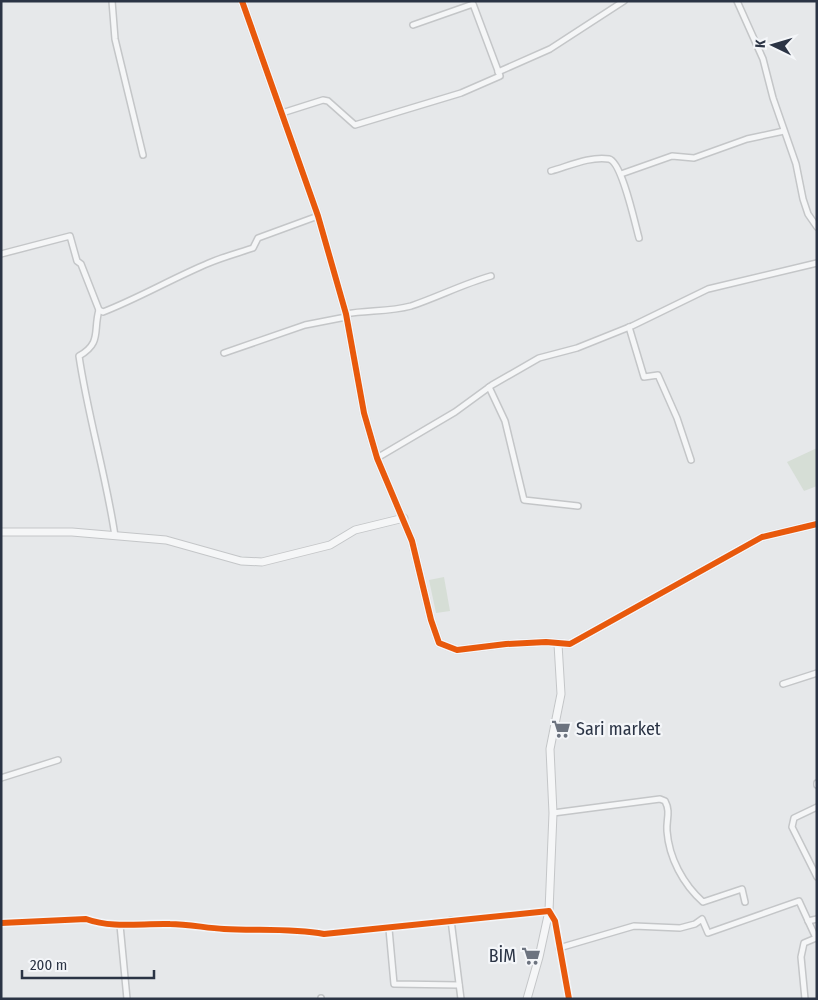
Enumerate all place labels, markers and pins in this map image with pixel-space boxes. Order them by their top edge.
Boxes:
supermarket icon: Sari market [550,718,572,740]
place label: Sari market [576,718,661,740]
place label: BİM [489,945,516,967]
supermarket icon: BİM [520,945,542,967]

